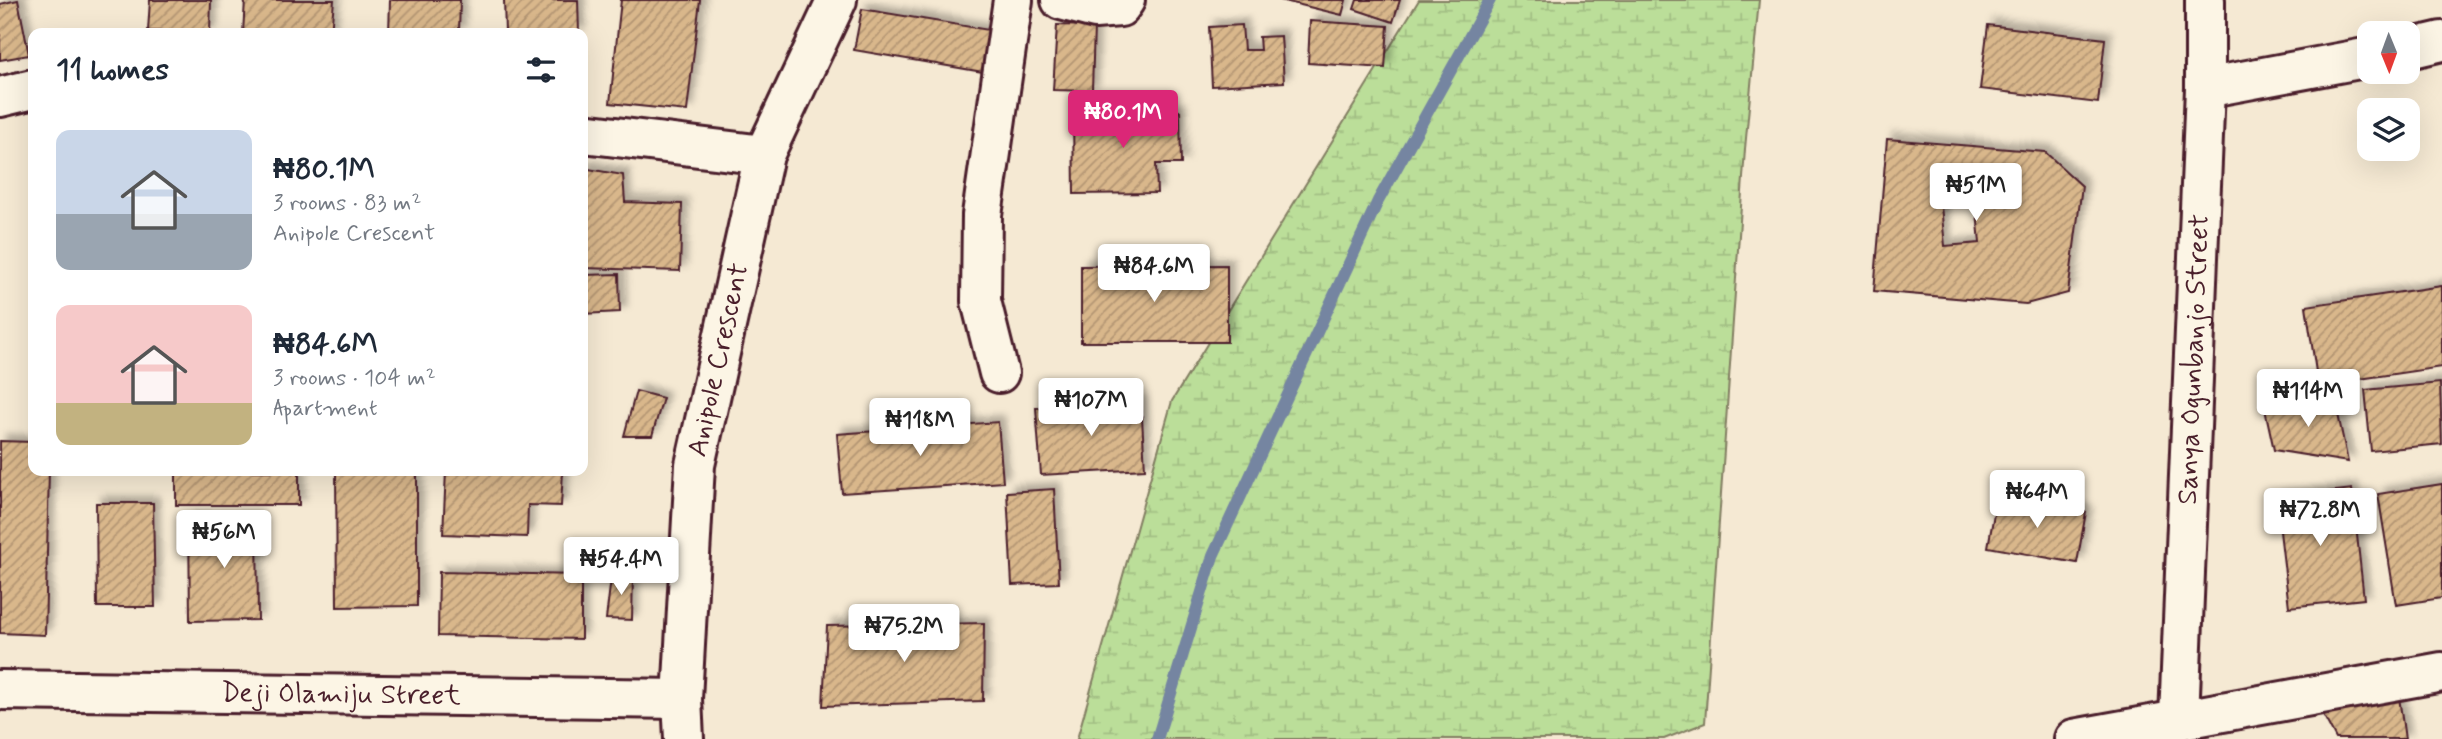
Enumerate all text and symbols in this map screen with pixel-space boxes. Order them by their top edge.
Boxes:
north arrow [2357,21,2420,84]
map controls [2357,21,2420,161]
text: 11 homes [56,51,169,90]
icon: filters [522,51,560,89]
pin: ₦80.1M [1066,90,1180,150]
text: ₦80.1M [1084,98,1162,128]
button: layers [2357,98,2420,161]
text: ₦80.1M [273,150,375,189]
icon: home [112,158,196,242]
pin: ₦51M [1935,164,2017,223]
text: ₦51M [1946,171,2006,201]
text: 3 rooms · 83 m² [273,189,421,219]
street label: Sanya Ogunbanjo Street [2169,213,2218,505]
text: Anipole Crescent [273,219,435,249]
pin: ₦84.6M [1097,244,1211,304]
text: ₦84.6M [1114,252,1194,282]
street label: Anipole Crescent [679,260,758,460]
text: ₦84.6M [273,325,378,364]
icon: home [112,333,196,417]
text: 3 rooms · 104 m² [273,364,436,394]
pin: ₦114M [2259,370,2357,429]
text: ₦114M [2273,377,2343,407]
pin: ₦107M [1042,378,1140,438]
text: ₦107M [1054,386,1128,416]
text: Apartment [273,394,378,424]
pin: ₦118M [871,398,969,458]
text: ₦118M [885,406,955,436]
pin: ₦64M [1996,470,2078,530]
text: ₦64M [2006,478,2068,508]
pin: ₦72.8M [2263,489,2377,548]
text: ₦72.8M [2280,496,2360,526]
pin: ₦56M [183,510,265,570]
text: ₦56M [192,518,256,548]
pin: ₦54.4M [564,538,678,597]
text: ₦54.4M [580,545,662,575]
pin: ₦75.2M [847,604,961,664]
text: ₦75.2M [864,612,944,642]
street label: Deji Olamiju Street [221,674,462,715]

